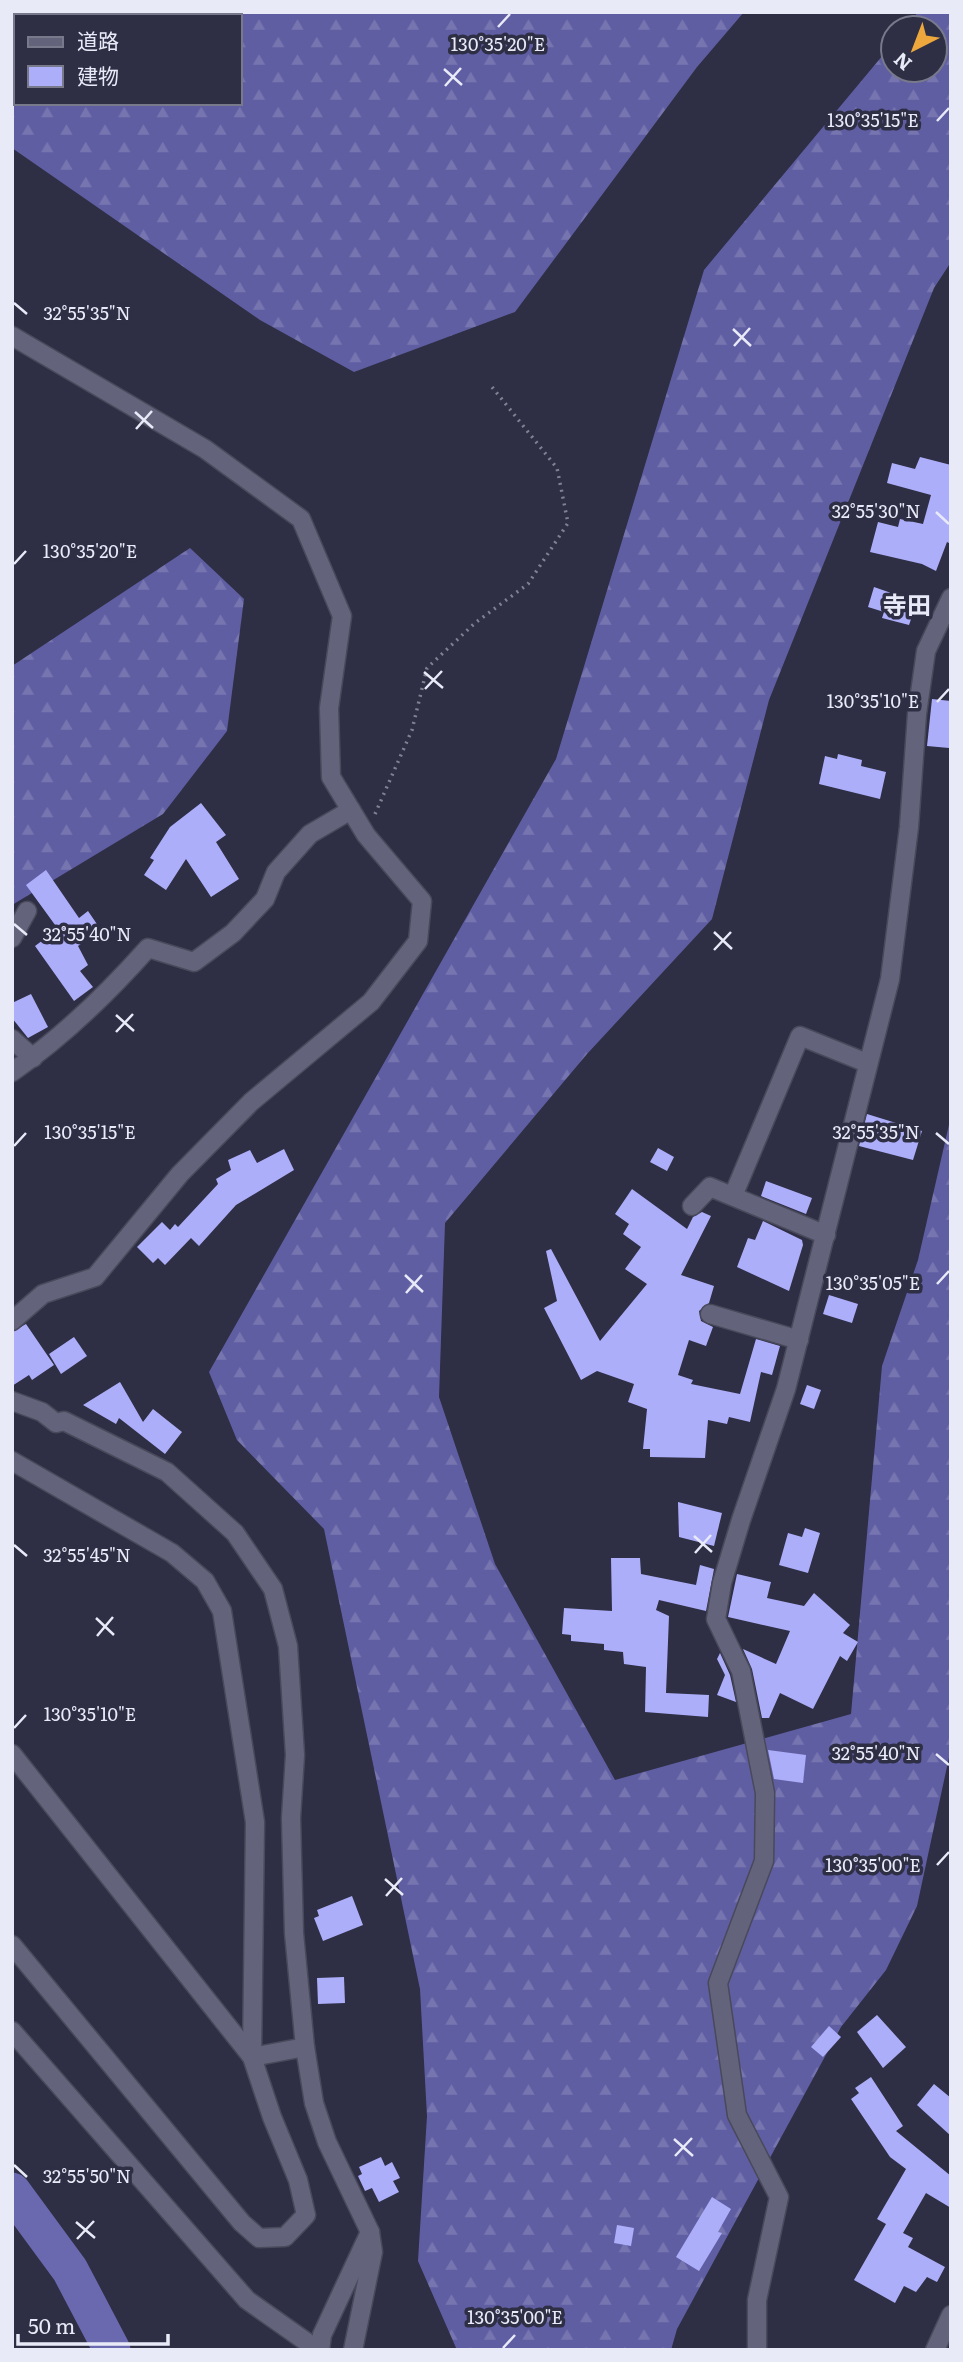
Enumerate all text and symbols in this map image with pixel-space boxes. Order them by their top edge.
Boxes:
legend [14,14,242,105]
north arrow [879,14,949,84]
text: 道路 [77,24,119,55]
text: 130°35'20"E [451,30,545,57]
text: N [887,47,917,78]
text: 建物 [77,59,119,90]
text: 130°35'15"E [827,106,919,133]
text: 32°55'35"N [43,299,131,326]
text: 32°55'30"N [832,497,920,524]
text: 130°35'20"E [43,537,137,564]
district label: 寺田 [883,586,931,621]
text: 130°35'10"E [827,687,919,714]
text: 32°55'40"N [42,920,132,947]
text: 130°35'15"E [44,1118,136,1145]
text: 32°55'35"N [832,1118,920,1145]
text: 130°35'05"E [826,1269,920,1296]
text: 32°55'45"N [43,1541,131,1568]
text: 130°35'10"E [44,1700,136,1727]
text: 32°55'40"N [831,1739,921,1766]
text: 130°35'00"E [825,1851,921,1878]
text: 32°55'50"N [43,2162,131,2189]
scale bar [18,2302,168,2346]
text: 130°35'00"E [467,2303,563,2330]
text: 50 m [28,2309,75,2340]

